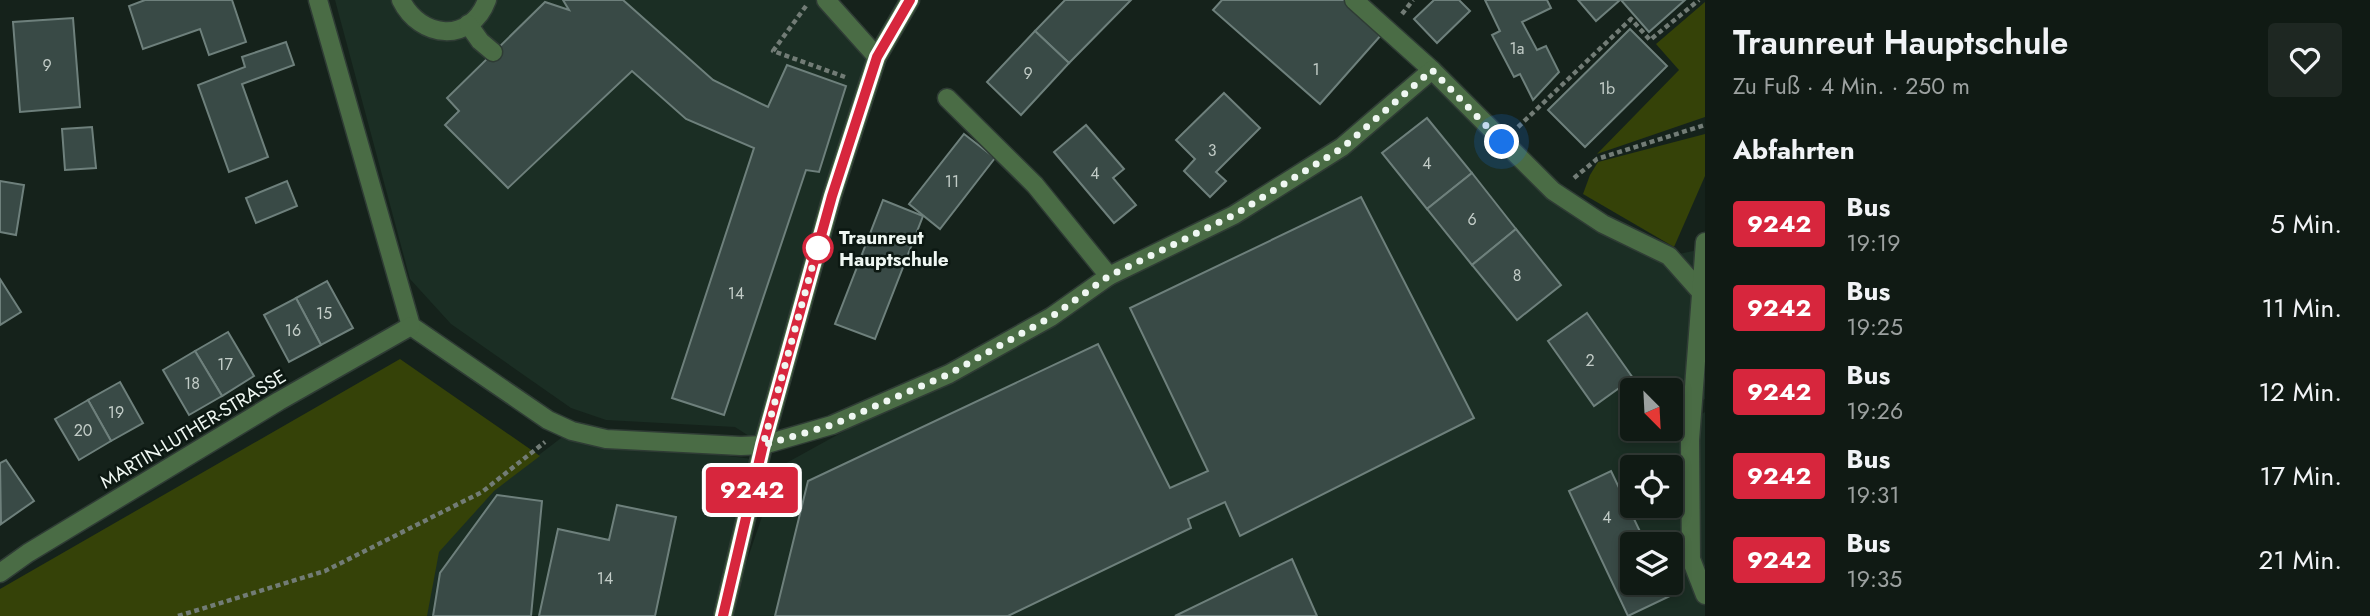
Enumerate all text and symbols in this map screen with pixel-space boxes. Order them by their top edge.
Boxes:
text: Traunreut Hauptschule [1733,19,2068,66]
button: heart [2268,23,2342,97]
house number: 1a [1510,37,1524,60]
house number: 9 [42,54,52,77]
house number: 1 [1312,58,1320,81]
house number: 9 [1023,62,1033,85]
text: Zu Fuß · 4 Min. · 250 m [1733,69,1970,103]
house number: 1b [1599,77,1615,100]
your location [1484,124,1519,159]
text: Abfahrten [1733,131,1855,169]
house number: 3 [1208,139,1217,162]
house number: 4 [1422,152,1432,175]
house number: 4 [1090,162,1100,185]
house number: 11 [945,170,959,193]
text: Bus [1846,188,1890,226]
text: 5 Min. [2270,205,2342,243]
text: 9242 [1747,206,1811,241]
house number: 6 [1467,208,1477,231]
place label: Traunreut Hauptschule [839,224,949,273]
text: 19:19 [1846,226,1900,260]
marker: Traunreut Hauptschule [803,233,833,263]
house number: 8 [1513,264,1521,287]
text: Bus [1846,272,1890,310]
house number: 14 [728,282,744,305]
text: 11 Min. [2262,289,2342,327]
text: 9242 [1747,290,1811,325]
house number: 15 [316,302,332,325]
text: 19:25 [1846,310,1903,344]
house number: 16 [285,319,301,342]
house number: 2 [1585,349,1595,372]
house number: 17 [217,353,233,376]
text: Bus [1846,356,1890,394]
street label: MARTIN-LUTHER-STRASSE [95,363,291,495]
house number: 18 [184,372,200,395]
text: 12 Min. [2258,373,2342,411]
text: 9242 [1747,374,1811,409]
north arrow [1620,378,1684,441]
map controls [1620,378,1683,595]
text: 19:26 [1846,394,1903,428]
house number: 19 [108,401,124,424]
house number: 20 [74,419,92,442]
text: Bus [1846,440,1890,478]
button: locate [1620,455,1683,518]
text: 17 Min. [2260,457,2342,495]
text: 9242 [1747,458,1811,493]
line badge: 9242 [703,467,801,513]
text: 9242 [720,472,784,507]
text: 19:31 [1846,478,1900,512]
house number: 4 [1602,506,1612,529]
text: Bus [1846,524,1890,562]
button: layers [1620,532,1683,595]
text: 21 Min. [2258,541,2342,579]
text: 9242 [1747,542,1811,577]
text: 19:35 [1846,562,1902,596]
house number: 14 [597,567,613,590]

